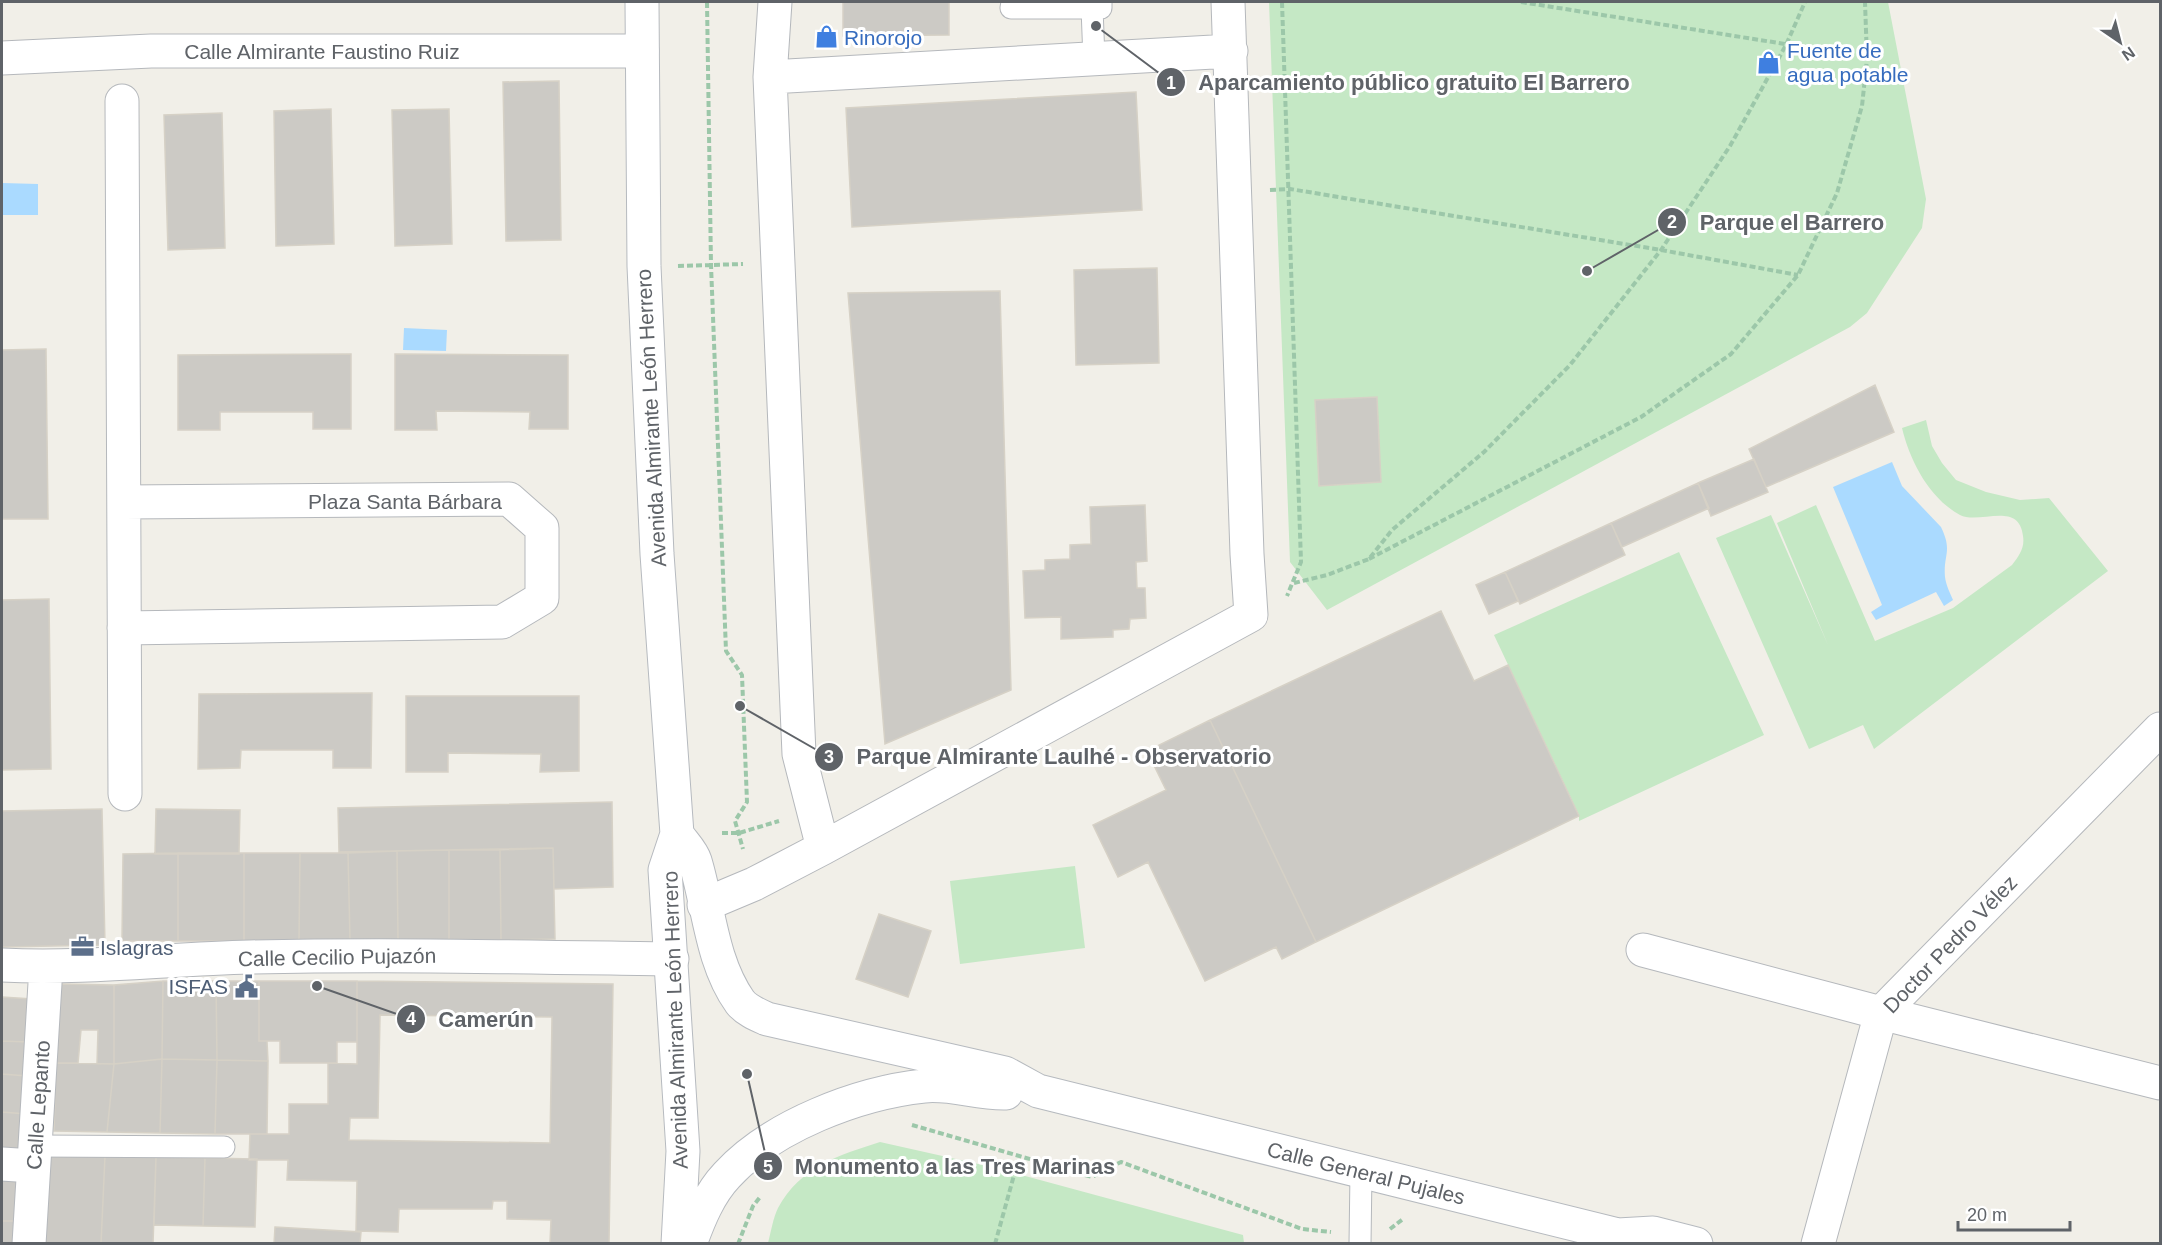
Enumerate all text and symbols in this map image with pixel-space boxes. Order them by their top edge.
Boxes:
north arrow [2090,12,2150,72]
shop icon: Rinorojo [813,24,839,50]
place label: Rinorojo [844,26,922,49]
place label: Fuente de agua potable [1787,39,1908,86]
street label: Calle Almirante Faustino Ruiz [184,40,460,63]
text: N [2119,44,2138,64]
shop icon: Fuente de agua potable [1756,49,1782,75]
callout: Aparcamiento público gratuito El Barrero [1156,62,1641,102]
text: Aparcamiento público gratuito El Barrero [1198,70,1630,95]
text: 1 [1166,73,1176,93]
callout: Parque el Barrero [1657,202,1896,242]
text: Parque el Barrero [1700,210,1884,235]
text: 2 [1667,212,1677,232]
street label: Avenida Almirante León Herrero [632,268,670,568]
street label: Plaza Santa Bárbara [308,490,502,513]
callout: Parque Almirante Laulhé - Observatorio [814,737,1283,777]
text: Parque Almirante Laulhé - Observatorio [857,744,1271,769]
text: 3 [824,747,834,767]
street label: Avenida Almirante León Herrero [658,870,692,1170]
street label: Doctor Pedro Vélez [1878,871,2022,1017]
office icon: Islagras [69,934,95,960]
place label: Islagras [100,936,174,959]
street label: Calle Cecilio Pujazón [238,944,436,970]
public building icon: ISFAS [233,973,259,999]
place label: ISFAS [168,975,228,998]
callout: Camerún [396,999,545,1039]
text: Camerún [438,1007,534,1032]
text: 4 [406,1009,416,1029]
street label: Calle Lepanto [22,1040,54,1170]
street label: Calle General Pujales [1265,1137,1467,1209]
callout: Monumento a las Tres Marinas [753,1146,1127,1186]
text: Monumento a las Tres Marinas [795,1154,1115,1179]
text: 5 [763,1157,773,1177]
scale bar [1958,1194,2070,1232]
text: 20 m [1967,1205,2007,1225]

